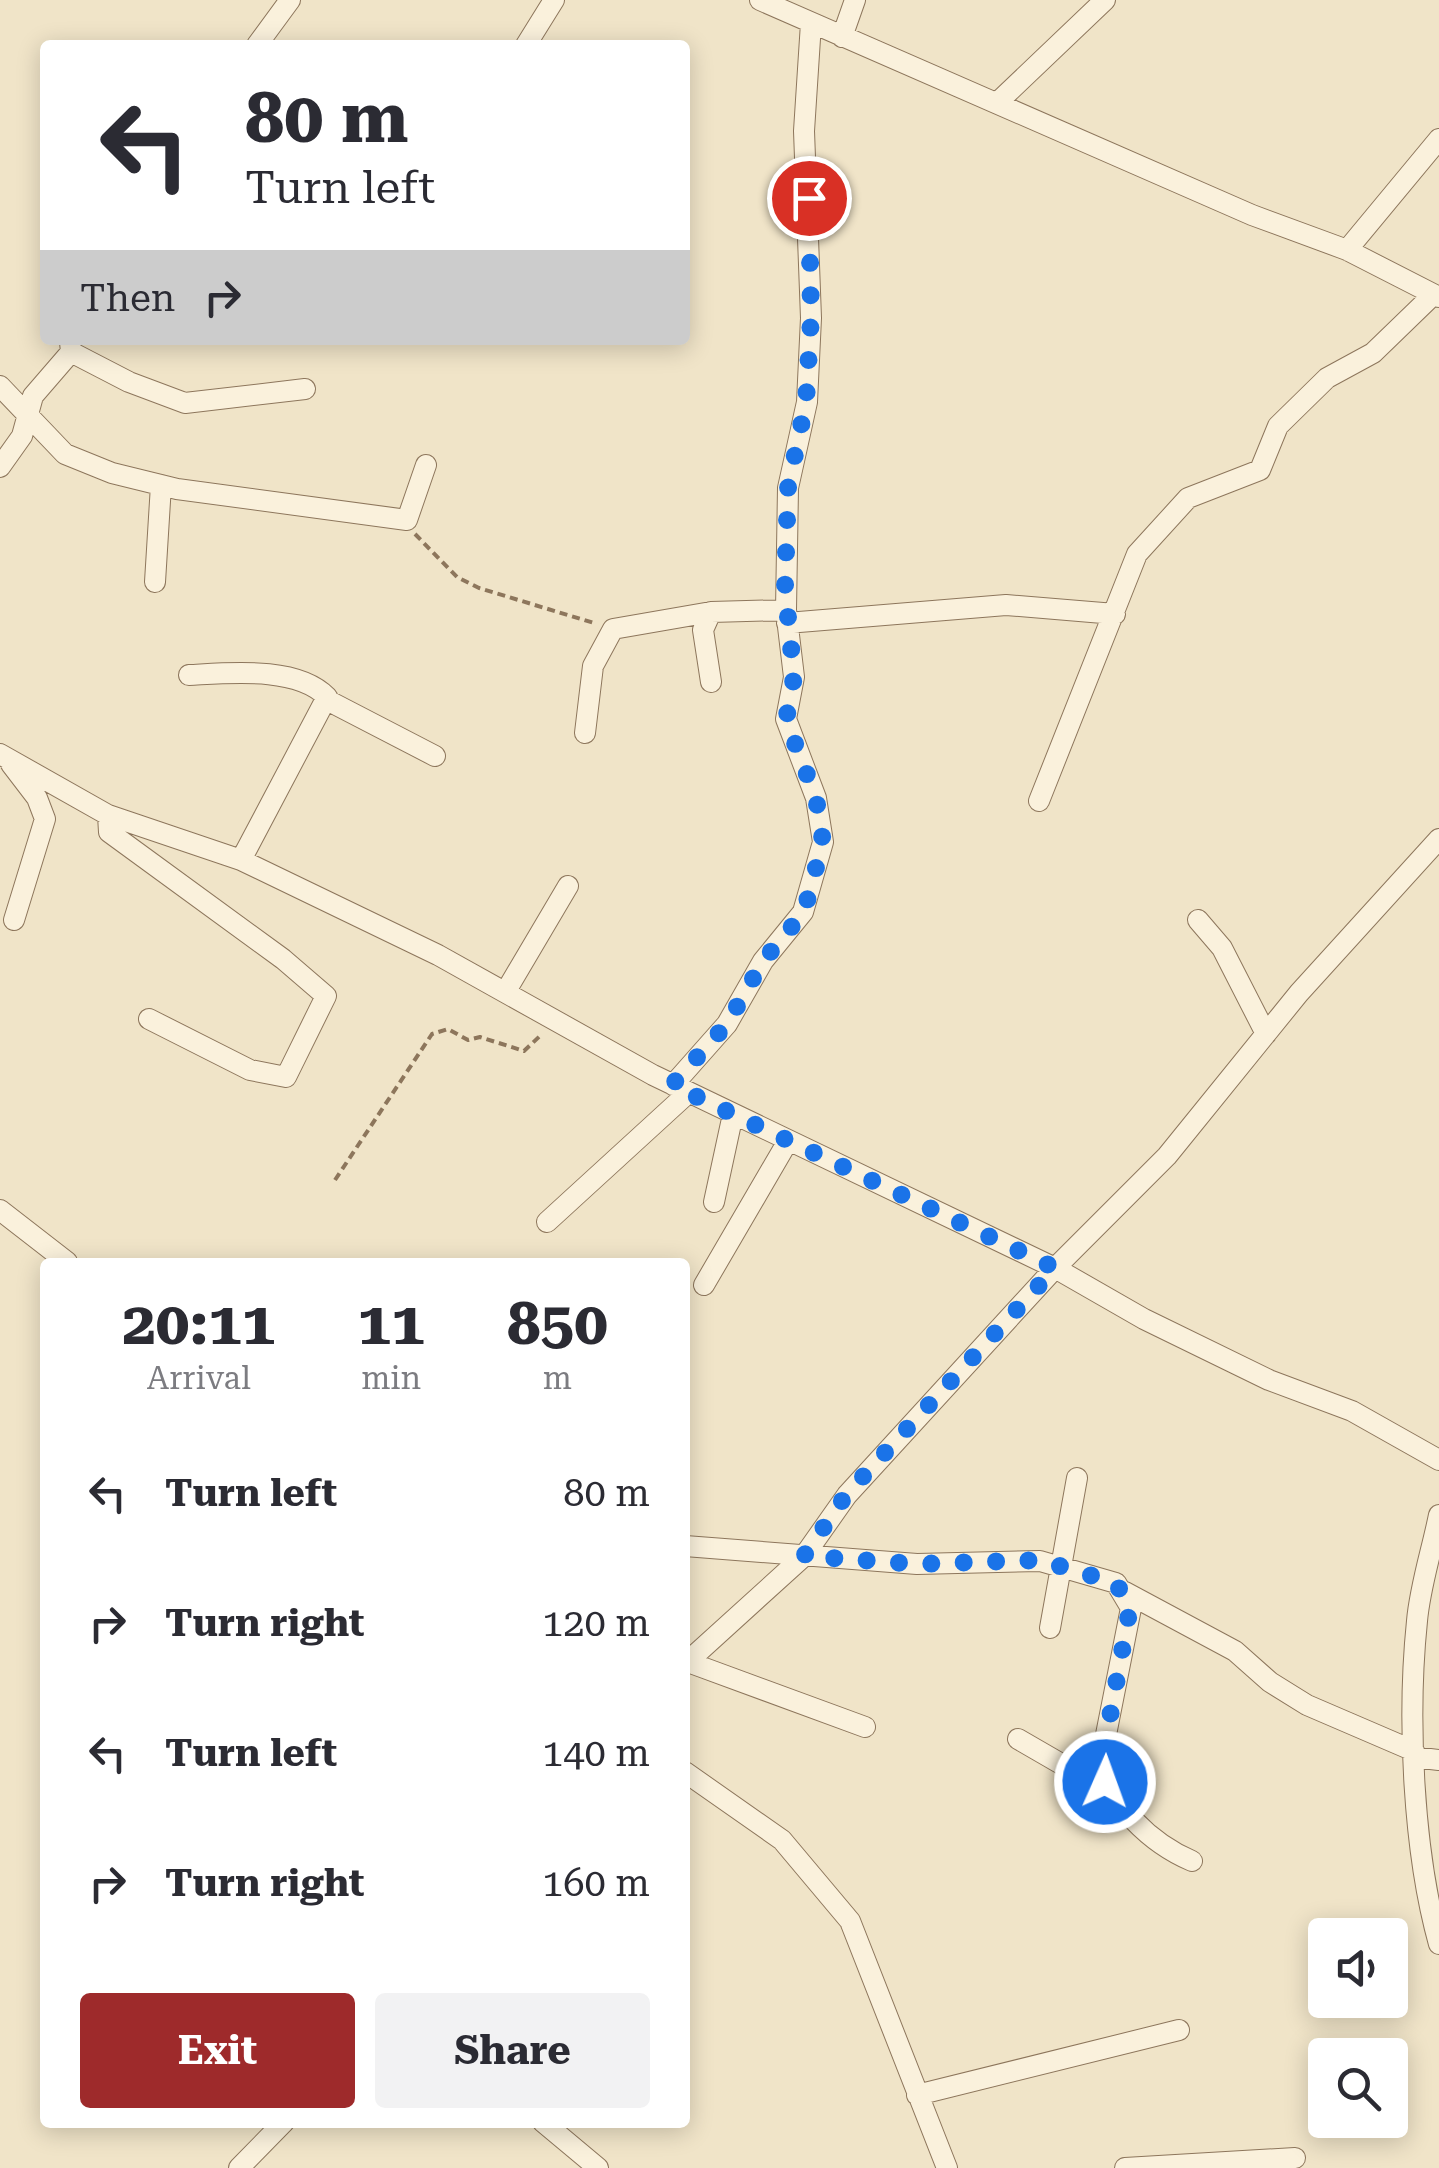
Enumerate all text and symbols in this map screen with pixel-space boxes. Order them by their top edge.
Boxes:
text: 80 m [245,77,409,159]
icon: left [80,80,210,210]
pin [767,156,852,241]
text: Turn left [245,161,435,214]
icon: arrive [782,171,837,226]
icon: right [195,270,250,325]
text: Then [80,276,175,320]
text: 20:11 [122,1288,275,1359]
text: 11 [358,1288,425,1359]
text: 850 [507,1288,608,1359]
text: Arrival [147,1359,251,1397]
text: min [361,1359,421,1397]
text: m [543,1359,572,1397]
icon: left [80,1466,135,1521]
text: Turn left [165,1471,337,1515]
text: 80 m [563,1471,650,1515]
icon: right [80,1596,135,1651]
text: Turn right [165,1601,364,1645]
text: 120 m [542,1601,650,1645]
icon: left [80,1726,135,1781]
position arrow [1053,1730,1157,1834]
text: Turn left [165,1731,337,1775]
text: 140 m [542,1731,650,1775]
icon: right [80,1856,135,1911]
text: Turn right [165,1861,364,1905]
text: 160 m [542,1861,650,1905]
map controls [1308,1918,1408,2138]
button: sound [1308,1918,1408,2018]
button: Exit [80,1993,355,2108]
button: Share [375,1993,650,2108]
button: search [1308,2038,1408,2138]

